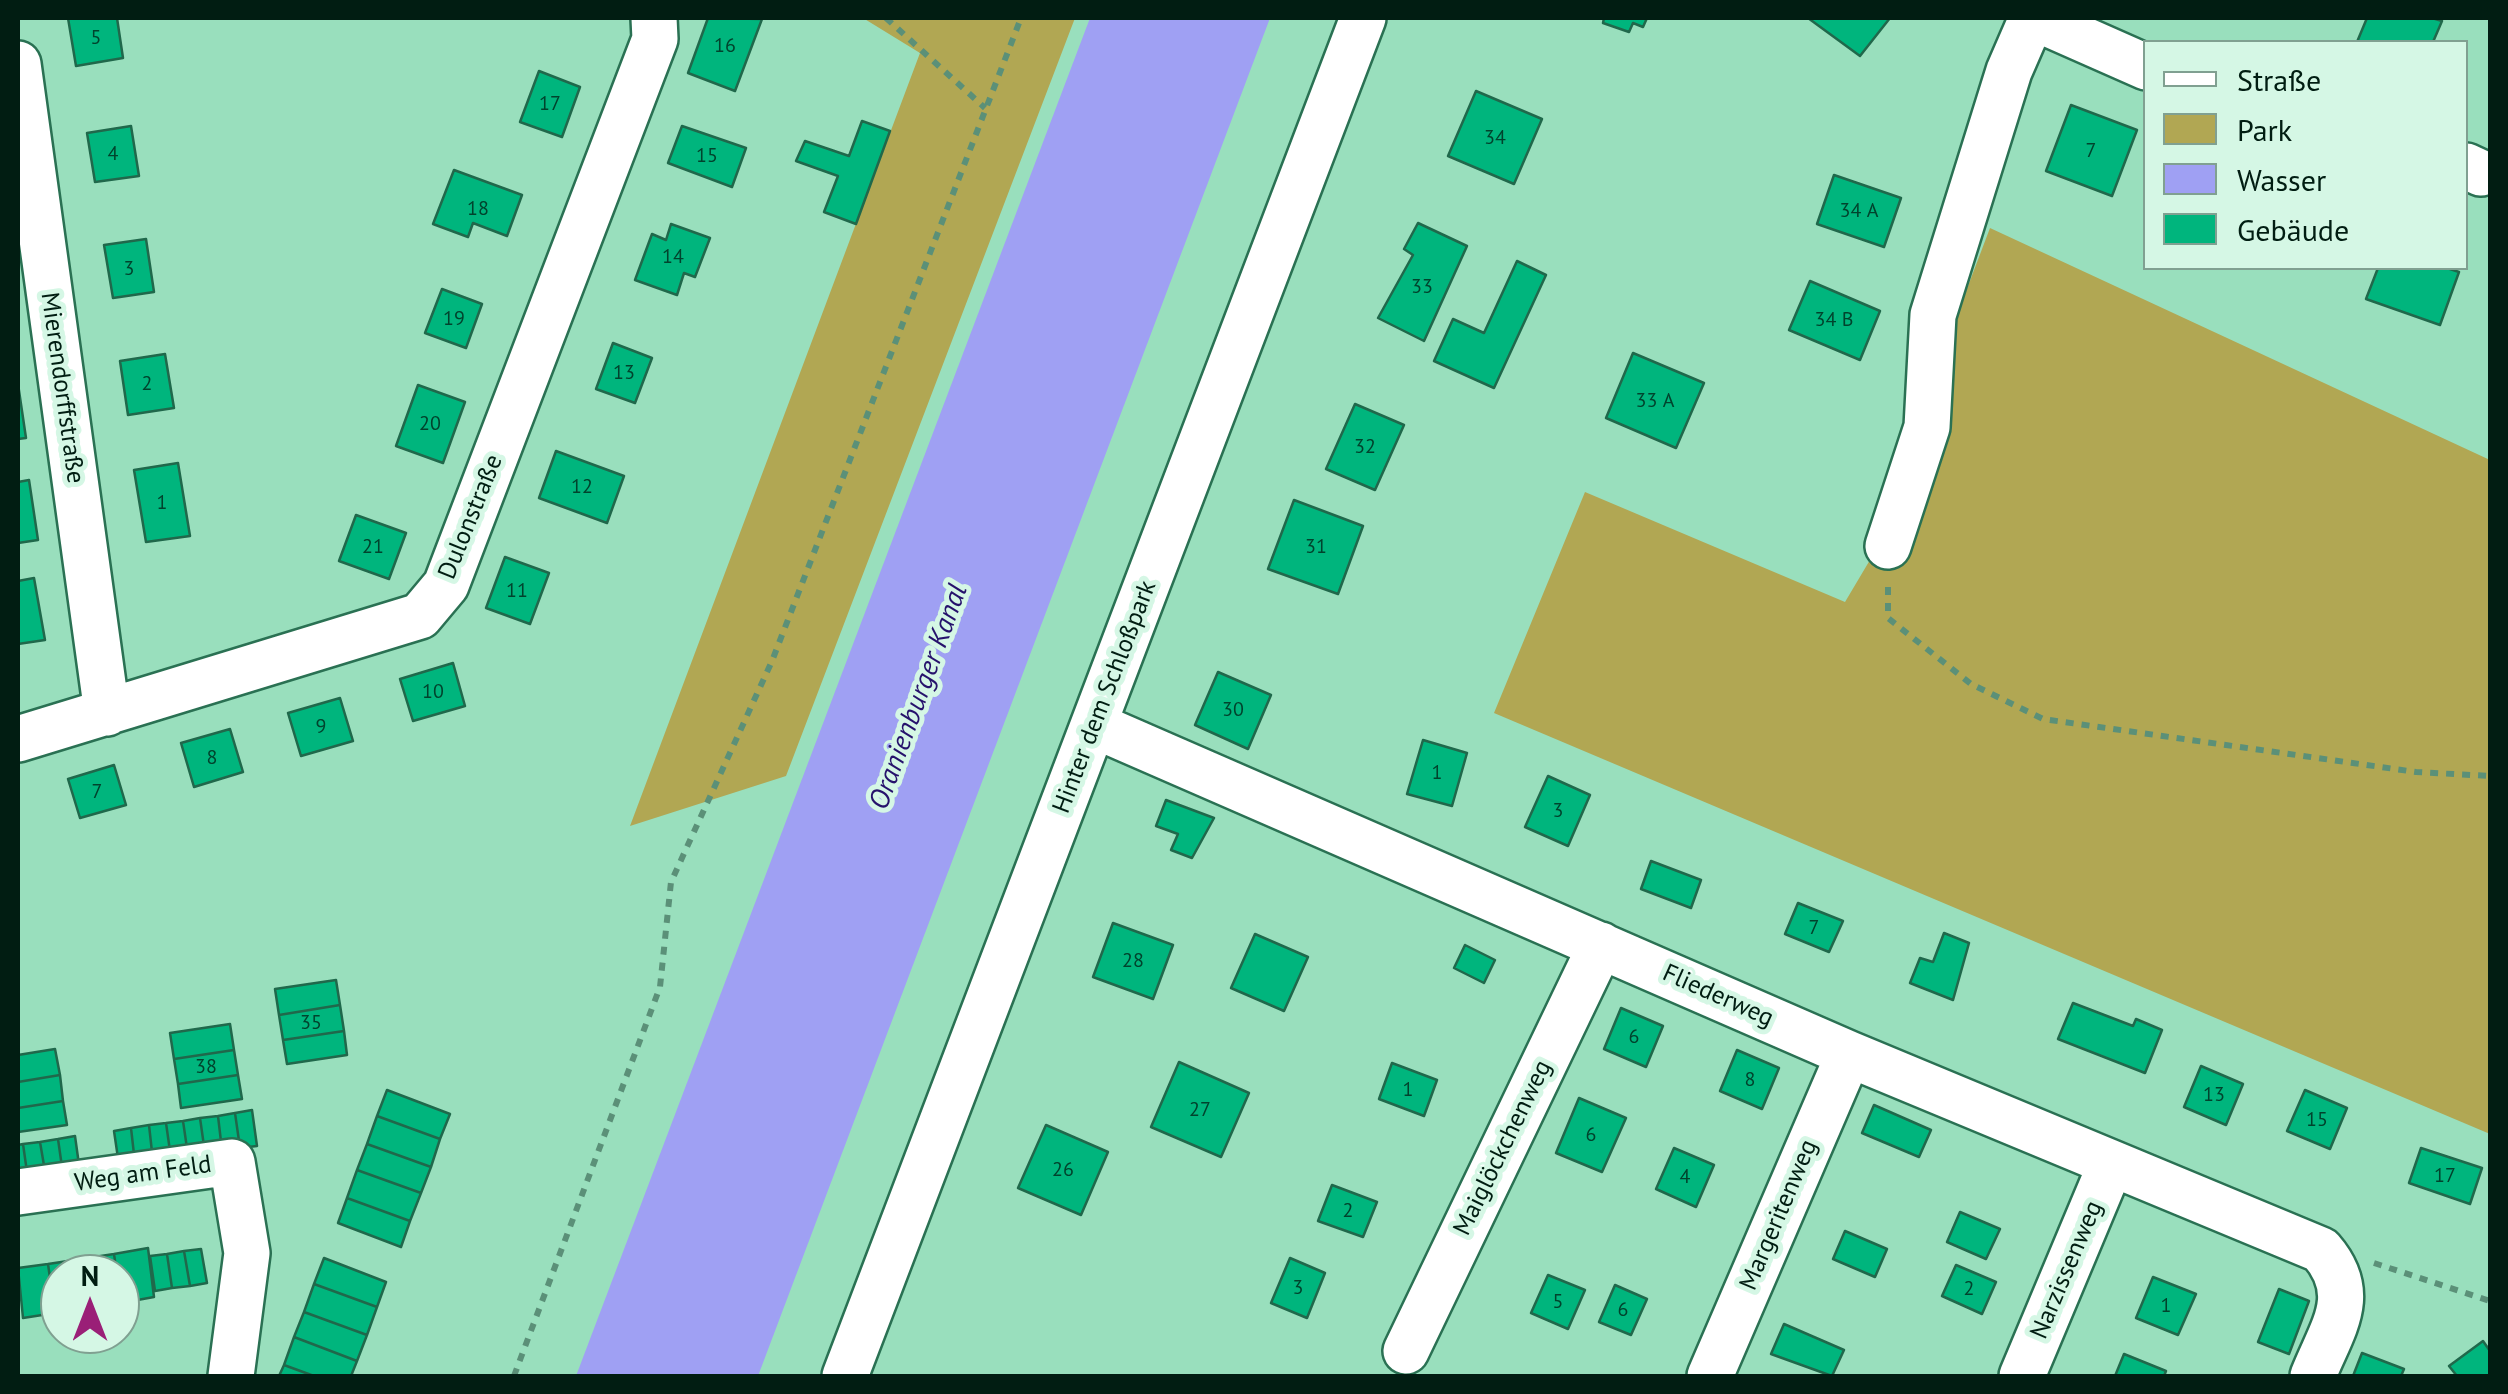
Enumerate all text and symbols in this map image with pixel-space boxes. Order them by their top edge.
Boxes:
house number: 5 [91,26,101,50]
house number: 16 [714,34,736,58]
legend [2143,40,2468,270]
text: Straße [2237,60,2321,99]
house number: 17 [539,92,561,116]
text: Park [2237,110,2292,149]
house number: 34 [1484,126,1506,150]
house number: 7 [2086,139,2096,163]
house number: 4 [108,142,118,166]
house number: 15 [696,144,718,168]
text: Wasser [2237,160,2326,199]
house number: 18 [467,197,489,221]
house number: 34 A [1840,199,1878,223]
text: Gebäude [2237,210,2349,249]
house number: 14 [662,245,684,269]
house number: 3 [124,257,134,281]
house number: 33 [1411,275,1433,299]
street label: Mierendorffstraße [34,290,90,486]
house number: 19 [443,307,465,331]
house number: 34 B [1815,308,1853,332]
house number: 13 [613,361,635,385]
house number: 2 [142,372,152,396]
house number: 33 A [1636,389,1674,413]
house number: 20 [419,412,441,436]
house number: 32 [1354,435,1376,459]
street label: Dulonstraße [432,450,510,584]
house number: 12 [571,475,593,499]
house number: 1 [157,491,167,515]
house number: 21 [362,535,384,559]
house number: 31 [1305,535,1327,559]
street label: Hinter dem Schloßpark [1047,577,1163,817]
house number: 11 [506,579,528,603]
water label: Oranienburger Kanal [863,580,975,814]
house number: 10 [422,680,444,704]
house number: 30 [1222,698,1244,722]
house number: 9 [316,715,326,739]
house number: 8 [207,746,217,770]
house number: 1 [1432,761,1442,785]
house number: 7 [92,780,102,804]
house number: 3 [1553,799,1563,823]
house number: 7 [1809,916,1819,940]
house number: 28 [1122,949,1144,973]
street label: Fliederweg [1658,958,1778,1034]
house number: 35 [300,1011,322,1035]
house number: 6 [1629,1025,1639,1049]
house number: 38 [195,1055,217,1079]
street label: Maiglöckchenweg [1448,1055,1558,1241]
house number: 8 [1745,1068,1755,1092]
house number: 1 [1403,1078,1413,1102]
house number: 13 [2203,1083,2225,1107]
house number: 27 [1189,1098,1211,1122]
house number: 15 [2306,1108,2328,1132]
house number: 6 [1586,1123,1596,1147]
street label: Margeritenweg [1734,1135,1824,1295]
street label: Weg am Feld [73,1150,213,1198]
house number: 26 [1052,1158,1074,1182]
house number: 17 [2434,1164,2456,1188]
house number: 4 [1680,1165,1690,1189]
street label: Narzissenweg [2024,1196,2110,1344]
house number: 2 [1343,1199,1353,1223]
north arrow [40,1254,140,1354]
text: N [81,1257,99,1294]
house number: 3 [1293,1276,1303,1300]
house number: 2 [1964,1277,1974,1301]
house number: 5 [1553,1290,1563,1314]
house number: 1 [2161,1294,2171,1318]
house number: 6 [1618,1298,1628,1322]

